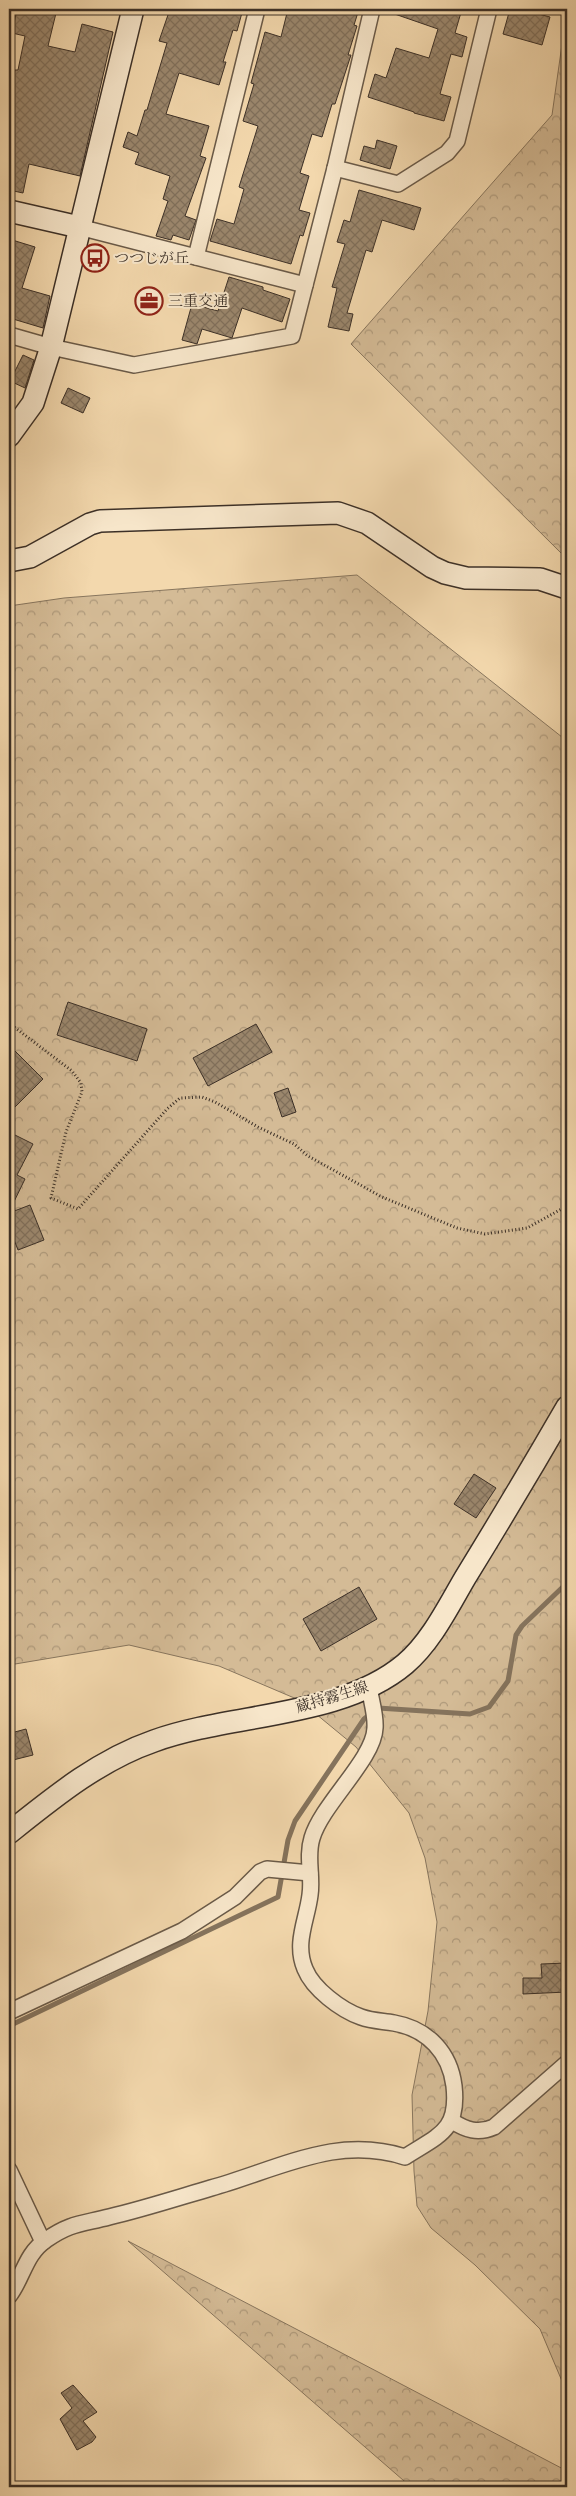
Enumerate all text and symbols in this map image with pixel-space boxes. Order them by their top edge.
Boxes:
bus stop icon: つつじが丘 [80,243,110,273]
place label: つつじが丘 [114,250,189,267]
office icon: 三重交通 [134,286,164,316]
place label: 三重交通 [168,293,228,310]
street label: 蔵持霧生線 [294,1678,371,1717]

